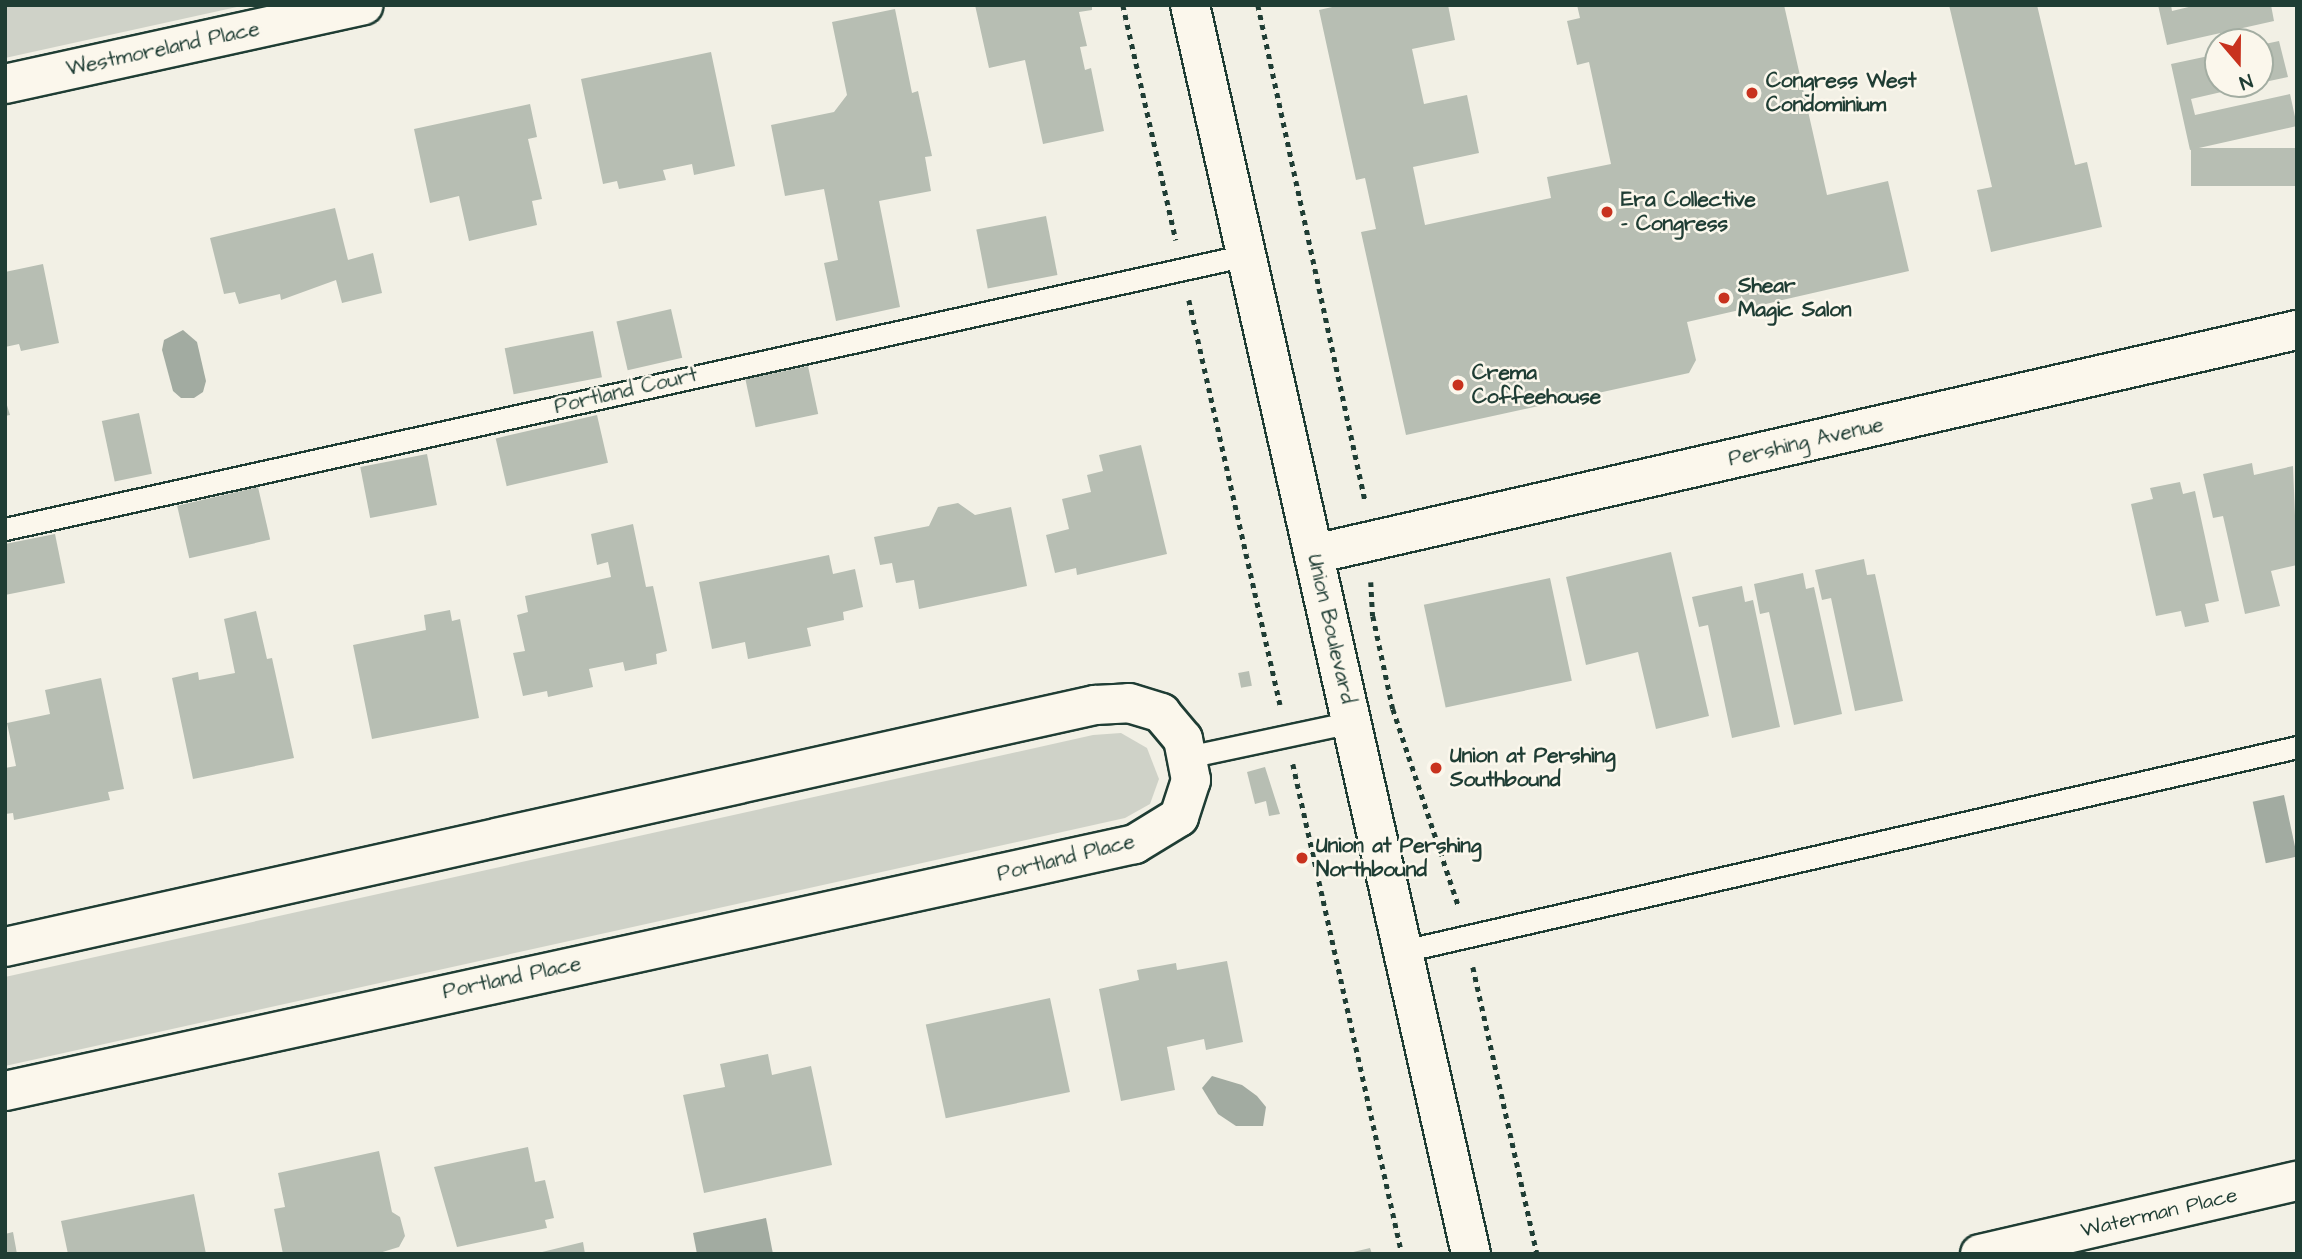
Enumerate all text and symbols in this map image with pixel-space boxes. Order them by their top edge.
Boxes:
street label: Westmoreland Place [64,16,262,82]
north arrow [2204,28,2274,98]
text: N [2235,67,2256,96]
place label: Congress West Condominium [1766,68,1917,118]
marker: Congress West Condominium [1744,85,1760,101]
place label: Era Collective - Congress [1621,187,1756,237]
marker: Era Collective - Congress [1599,204,1615,220]
place label: Shear Magic Salon [1738,273,1852,323]
marker: Shear Magic Salon [1716,290,1732,306]
place label: Crema Coffeehouse [1472,360,1601,410]
street label: Portland Court [552,362,700,420]
marker: Crema Coffeehouse [1450,377,1466,393]
street label: Pershing Avenue [1726,412,1886,472]
street label: Union Boulevard [1302,552,1360,706]
place label: Union at Pershing Southbound [1450,743,1616,793]
marker: Union at Pershing Southbound [1428,760,1444,776]
street label: Portland Place [995,829,1137,887]
place label: Union at Pershing Northbound [1316,833,1482,883]
marker: Union at Pershing Northbound [1294,850,1310,866]
street label: Portland Place [440,951,584,1005]
street label: Waterman Place [2078,1183,2240,1243]

